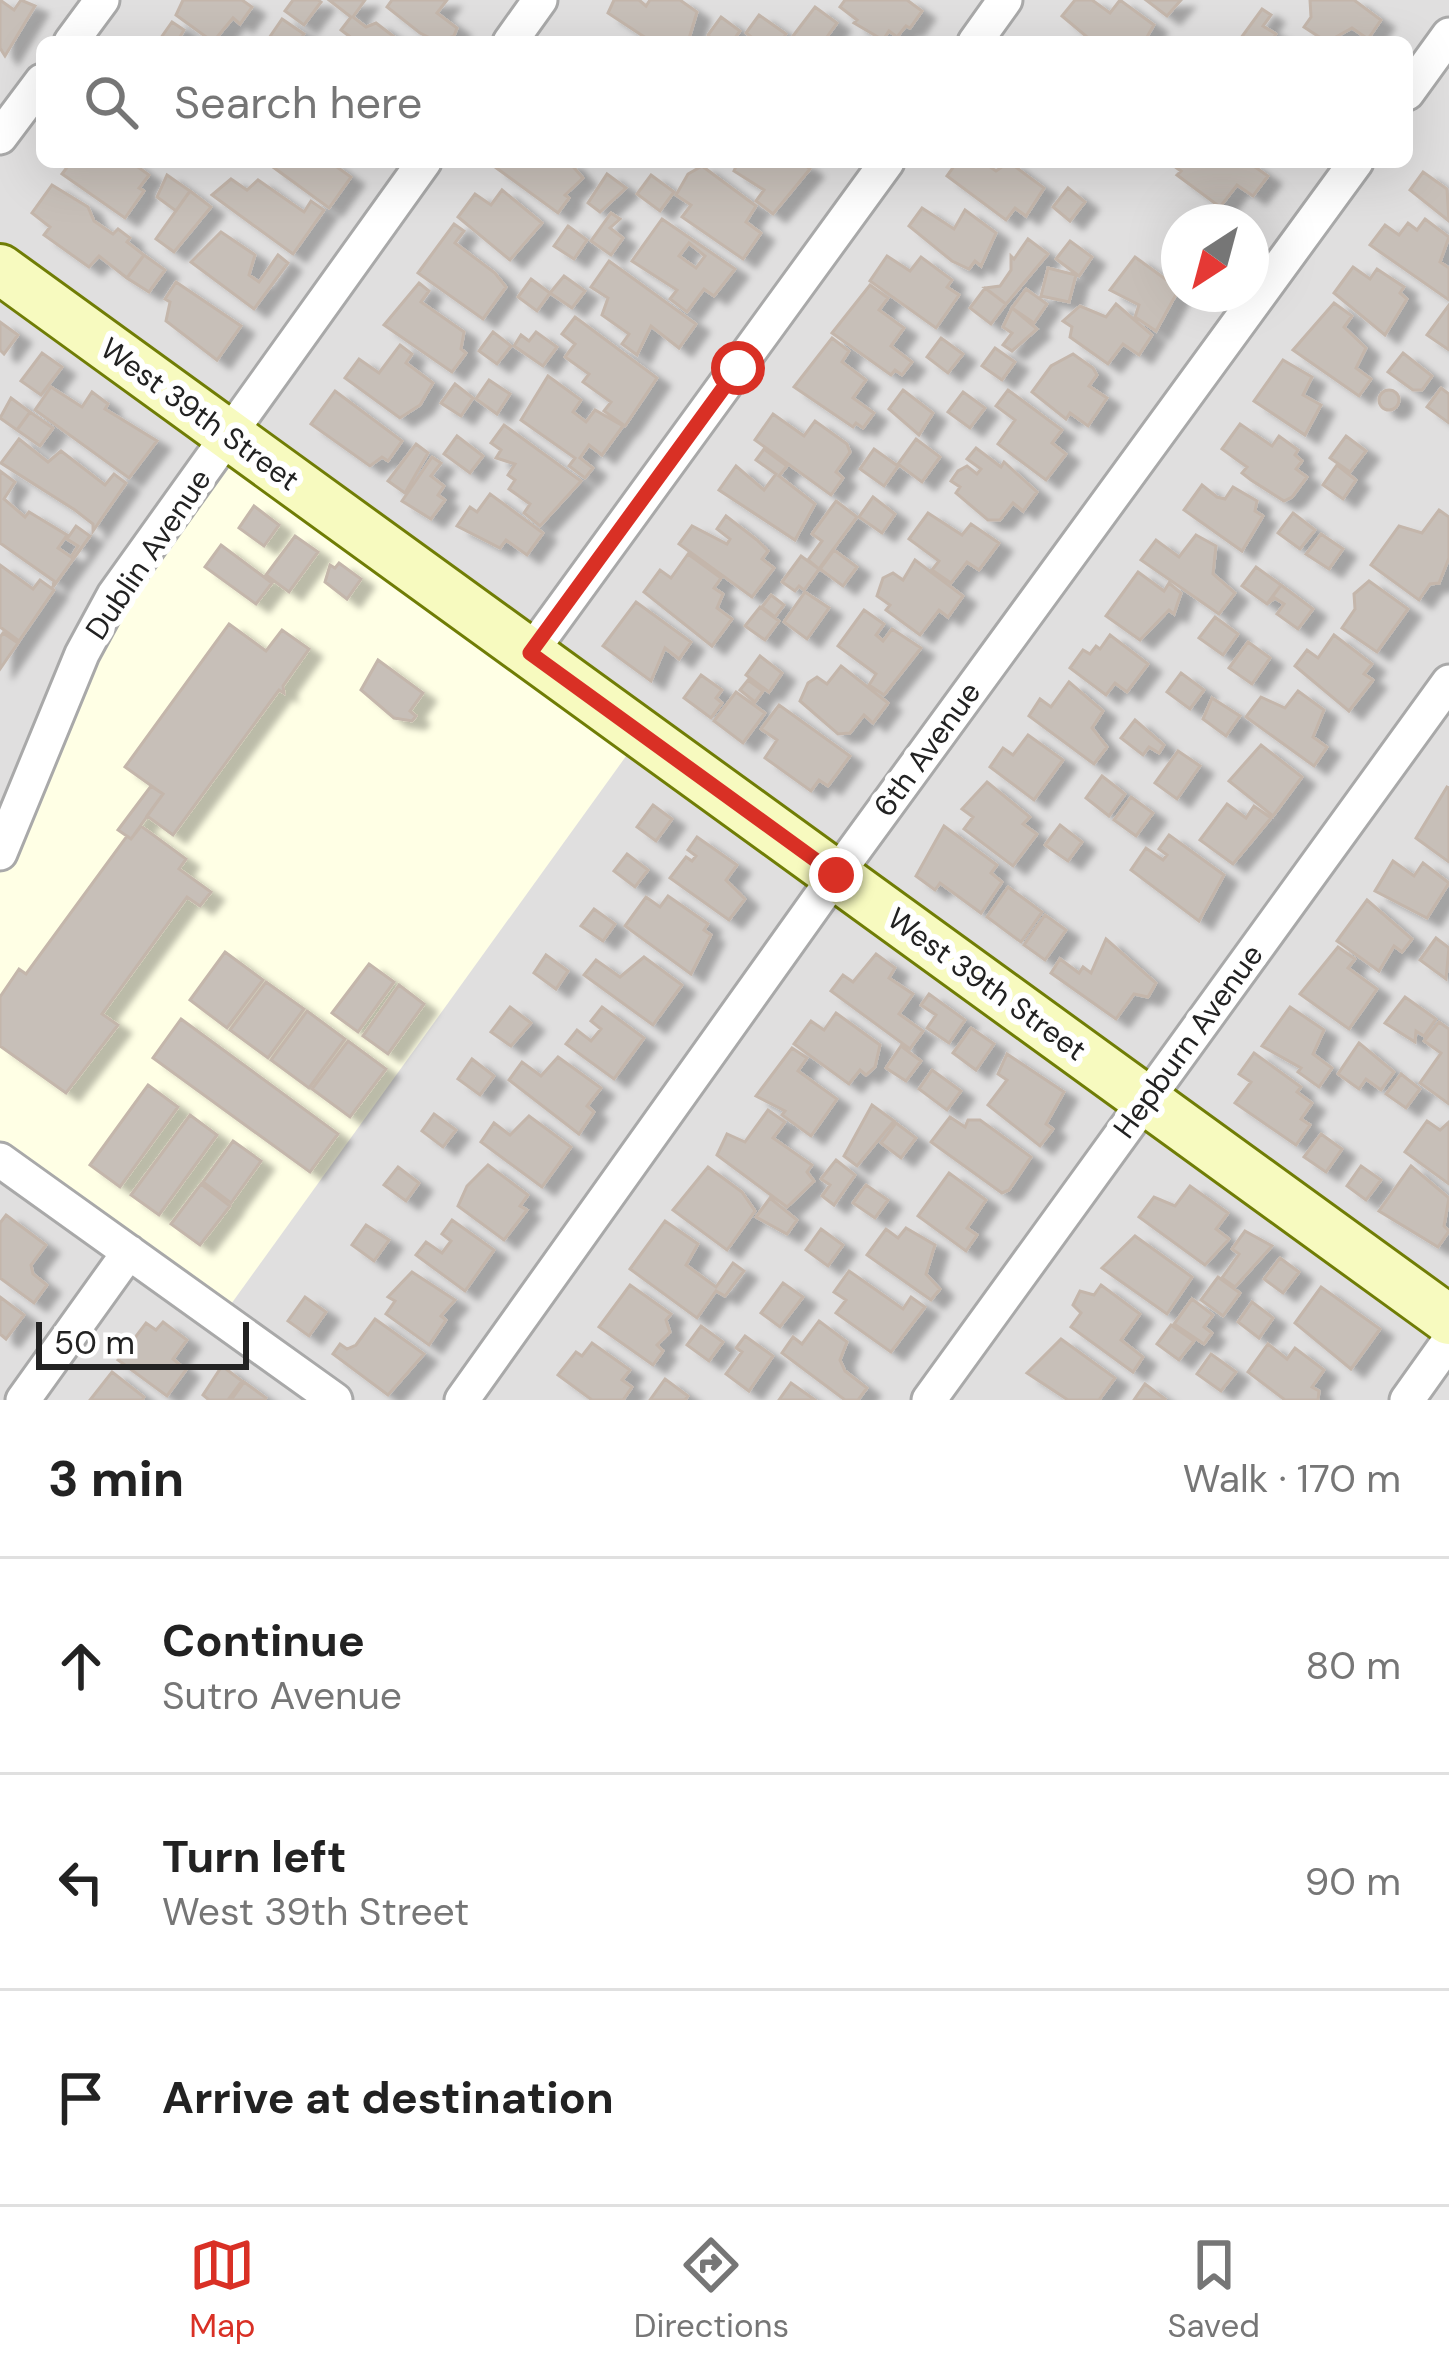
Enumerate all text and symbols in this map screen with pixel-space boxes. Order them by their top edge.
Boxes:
search box [36,36,1413,168]
icon: search [78,69,144,135]
text: Search here [174,73,422,132]
north arrow [1161,204,1269,312]
street label: West 39th Street [93,329,307,499]
route start [711,341,765,395]
street label: Dublin Avenue [77,461,219,647]
street label: 6th Avenue [865,674,989,824]
route end [809,848,863,902]
street label: West 39th Street [880,899,1094,1069]
street label: Hepburn Avenue [1104,936,1272,1146]
scale bar [36,1316,249,1369]
text: 50 m [54,1321,135,1364]
text: 3 min [48,1445,184,1512]
text: Walk · 170 m [1183,1453,1401,1504]
text: Continue [162,1611,365,1670]
icon: ahead [48,1633,114,1699]
text: 80 m [1305,1640,1401,1691]
text: Sutro Avenue [162,1670,402,1721]
text: Turn left [162,1827,346,1886]
icon: left [48,1849,114,1915]
text: 90 m [1305,1856,1401,1907]
text: West 39th Street [162,1886,469,1937]
icon: arrive [48,2065,114,2131]
text: Arrive at destination [162,2068,614,2127]
tab: Map [189,2232,256,2347]
tab: Directions [634,2232,789,2347]
tab: Saved [1167,2232,1260,2347]

